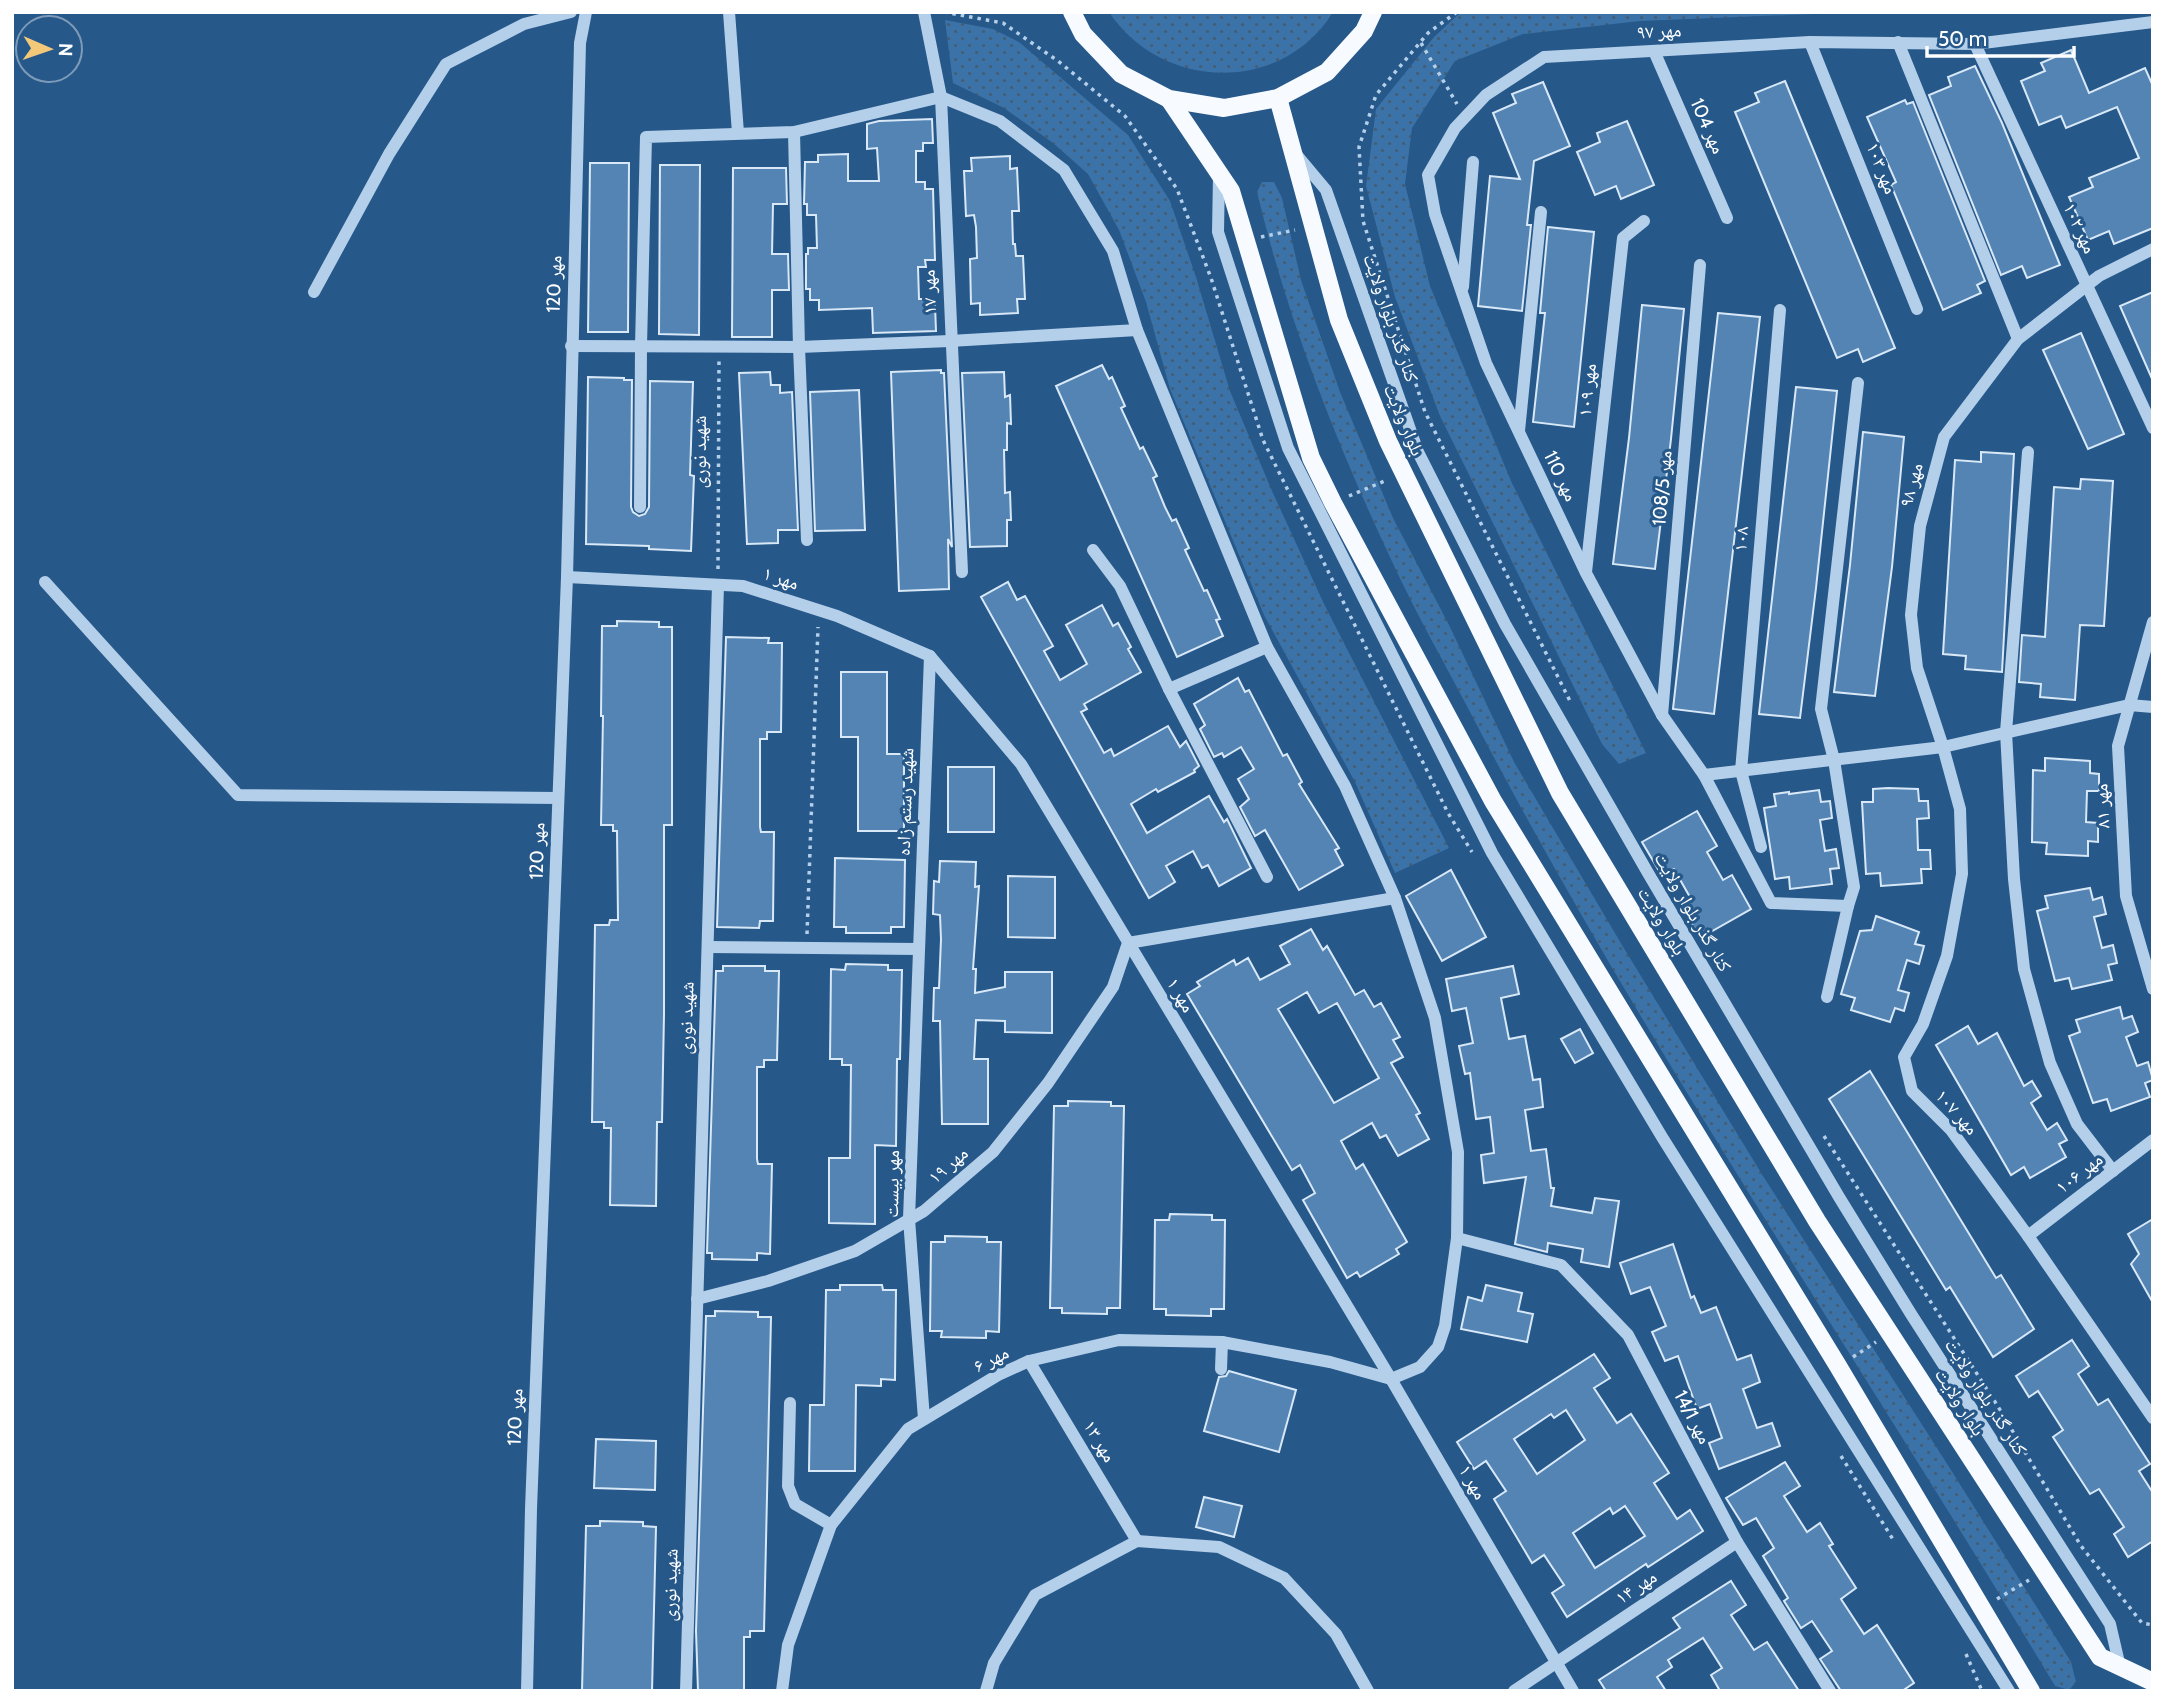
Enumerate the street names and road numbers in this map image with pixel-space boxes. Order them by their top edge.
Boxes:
street label: مهر ۹۷ [1636,18,1682,44]
street label: مهر 104 [1686,95,1730,157]
street label: مهر ۱۰۳ [1861,139,1903,197]
street label: مهر ۱۰۲ [2058,199,2102,257]
street label: کنار گذر بلوار ولایت [1358,251,1424,385]
street label: مهر 120 [542,255,566,313]
street label: مهر ۱۷ [917,269,941,315]
street label: مهر ۱۰۹ [1573,362,1601,418]
street label: بلوار ولایت [1379,381,1429,459]
street label: شهید نوری [688,415,711,489]
street label: مهر 110 [1539,447,1583,505]
street label: مهر 108/5 [1647,450,1677,526]
street label: مهر ۹۸ [1894,460,1928,510]
street label: ۱۰۸ [1728,525,1754,553]
street label: مهر ۱ [760,561,802,595]
street label: شهید رستم زاده [892,747,919,857]
street label: مهر ۸۱ [2089,783,2115,829]
street label: مهر 120 [525,822,549,880]
street label: کنار گذر بلوار ولایت [1650,848,1736,976]
street label: بلوار ولایت [1633,883,1691,959]
street label: مهر ۱ [1162,973,1200,1017]
street label: شهید نوری [673,981,699,1055]
street label: مهر ۱۰۷ [1931,1084,1983,1140]
street label: مهر ۱۹ [924,1142,972,1188]
street label: مهر ۱۰۶ [2051,1147,2107,1199]
street label: مهر بیست [880,1150,904,1218]
street label: کنار گذر بلوار ولایت [1940,1335,2032,1459]
street label: مهر ۶ [970,1340,1012,1378]
street label: بلوار ولایت [1930,1364,1990,1440]
street label: مهر 14/1 [1669,1386,1717,1448]
street label: مهر 120 [503,1388,527,1446]
street label: مهر ۱۳ [1079,1416,1121,1466]
street label: مهر ۱ [1454,1460,1492,1504]
street label: شهید نوری [657,1548,683,1622]
street label: مهر ۱۴ [1611,1565,1661,1609]

